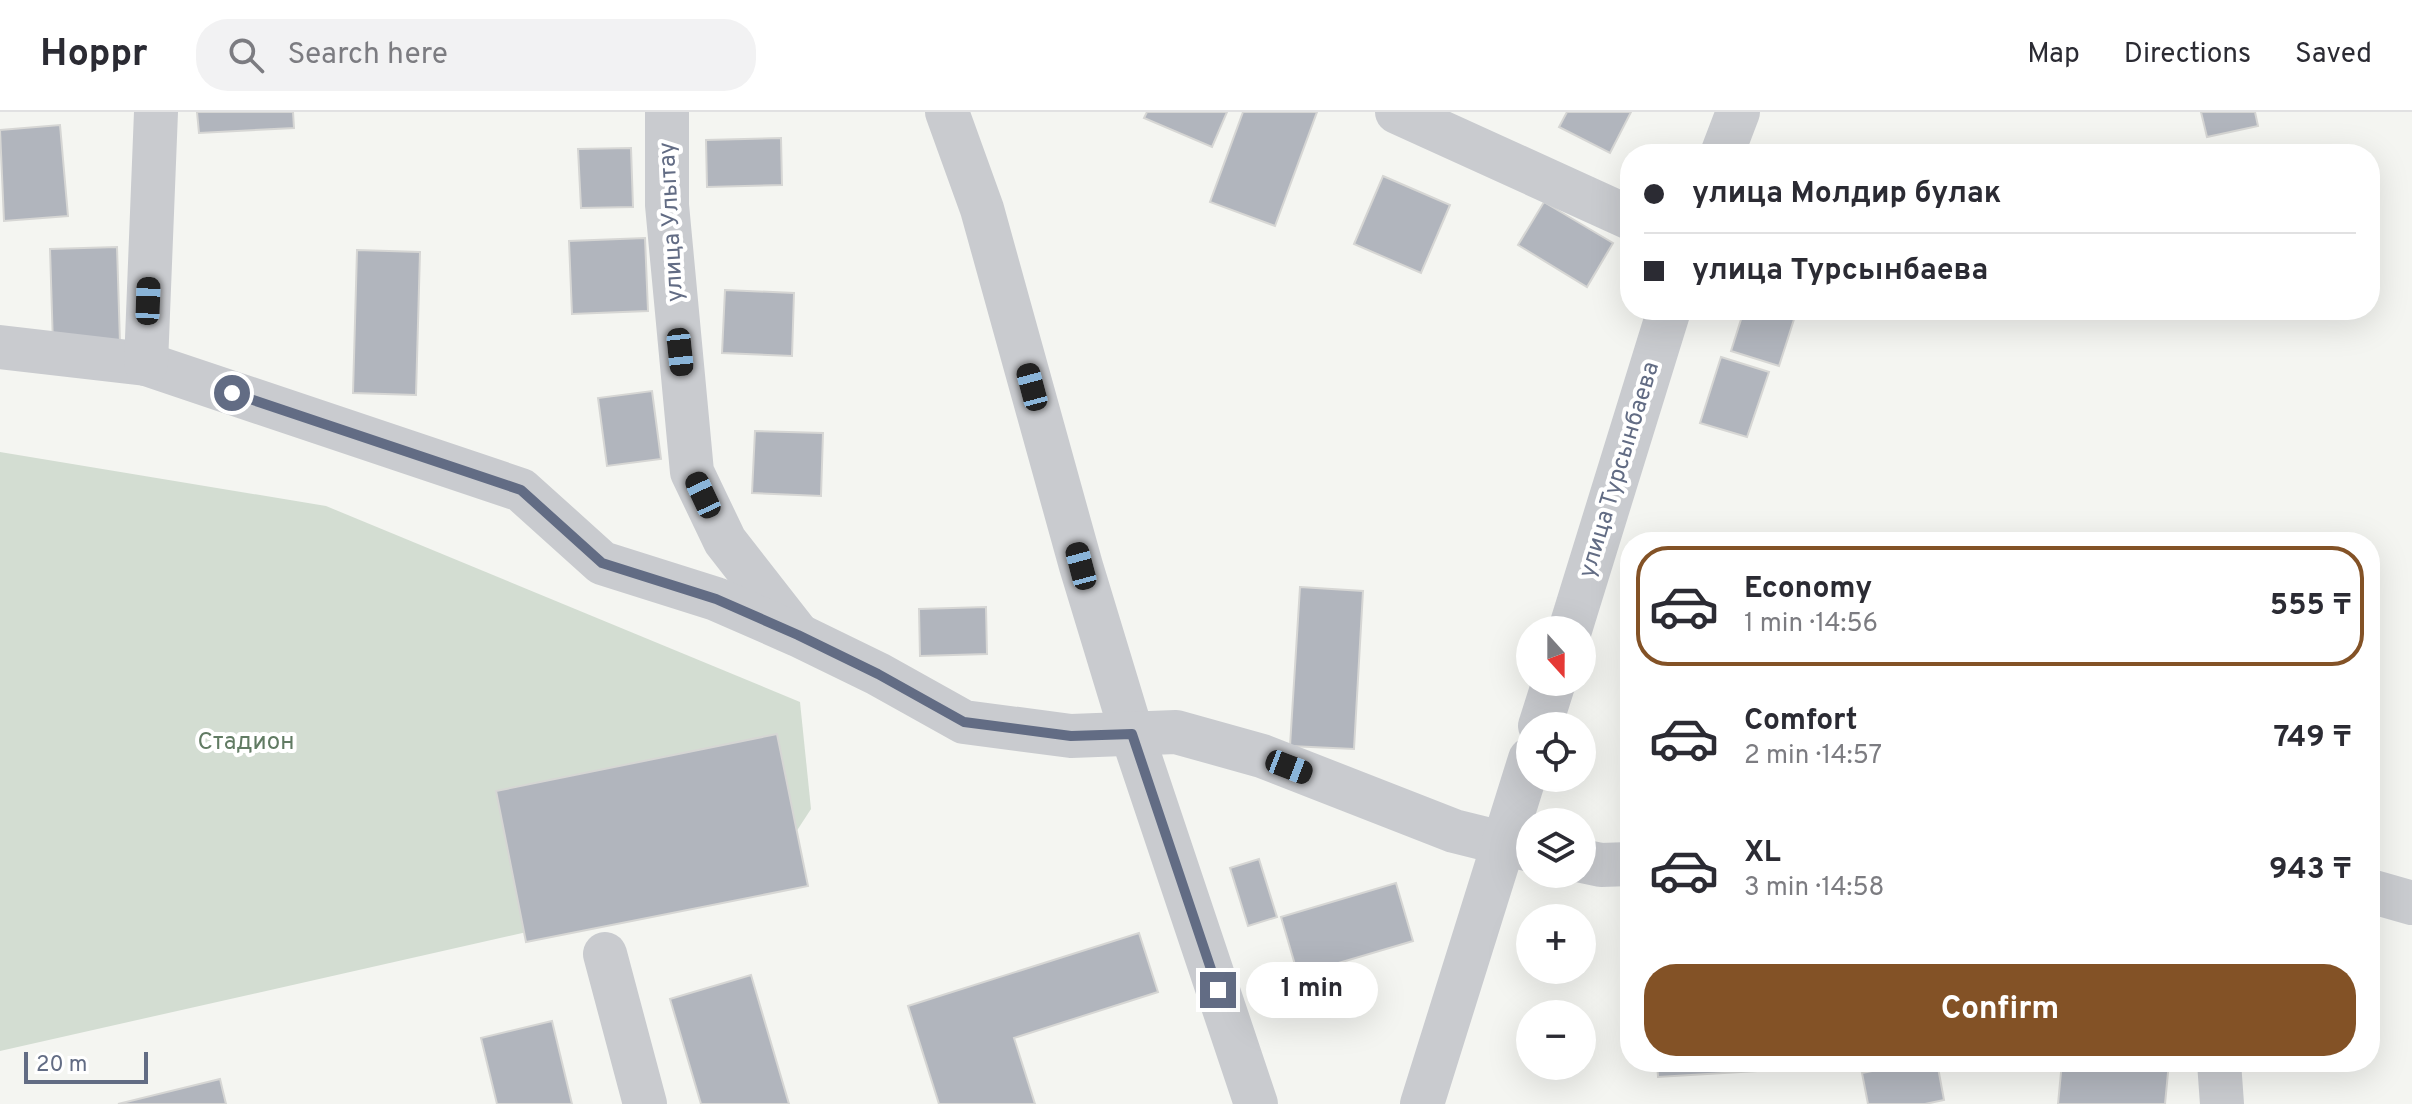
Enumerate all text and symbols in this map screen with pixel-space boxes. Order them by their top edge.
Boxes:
search box [196,19,756,91]
text: Hoppr [40,31,148,80]
icon: search [224,33,268,77]
text: Search here [288,37,448,74]
text: Map [2027,37,2080,73]
text: Directions [2124,37,2251,73]
text: Saved [2295,37,2372,73]
street label: улица Улытау [653,141,691,303]
text: улица Молдир булак [1692,176,2001,213]
text: улица Турсынбаева [1692,253,1988,290]
car [135,277,161,325]
car [666,327,694,377]
street label: улица Турсынбаева [1573,358,1667,582]
car [1014,361,1050,413]
route start [214,375,250,411]
car [682,468,724,522]
car [1063,540,1099,592]
icon: car [1648,570,1720,642]
text: Economy [1744,571,1872,608]
text: 555 ₸ [2270,588,2352,625]
text: 1 min · 14:56 [1744,608,1878,641]
north arrow [1516,616,1596,696]
map controls [1516,616,1596,1080]
icon: car [1648,702,1720,774]
text: Comfort [1744,703,1857,740]
button: locate [1516,712,1596,792]
text: 749 ₸ [2273,720,2352,757]
park label: Стадион [197,728,295,758]
text: 2 min · 14:57 [1744,740,1882,773]
car [1262,747,1316,787]
button: layers [1516,808,1596,888]
icon: car [1648,834,1720,906]
text: XL [1744,835,1781,872]
text: 943 ₸ [2269,852,2352,889]
text: 3 min · 14:58 [1744,872,1884,905]
button: + [1516,904,1596,984]
callout: 1 min [1246,962,1378,1018]
button: Confirm [1644,964,2356,1056]
route end [1200,972,1236,1008]
text: 1 min [1281,973,1343,1006]
button: − [1516,1000,1596,1080]
scale bar [24,1048,148,1084]
text: 20 m [36,1052,87,1079]

